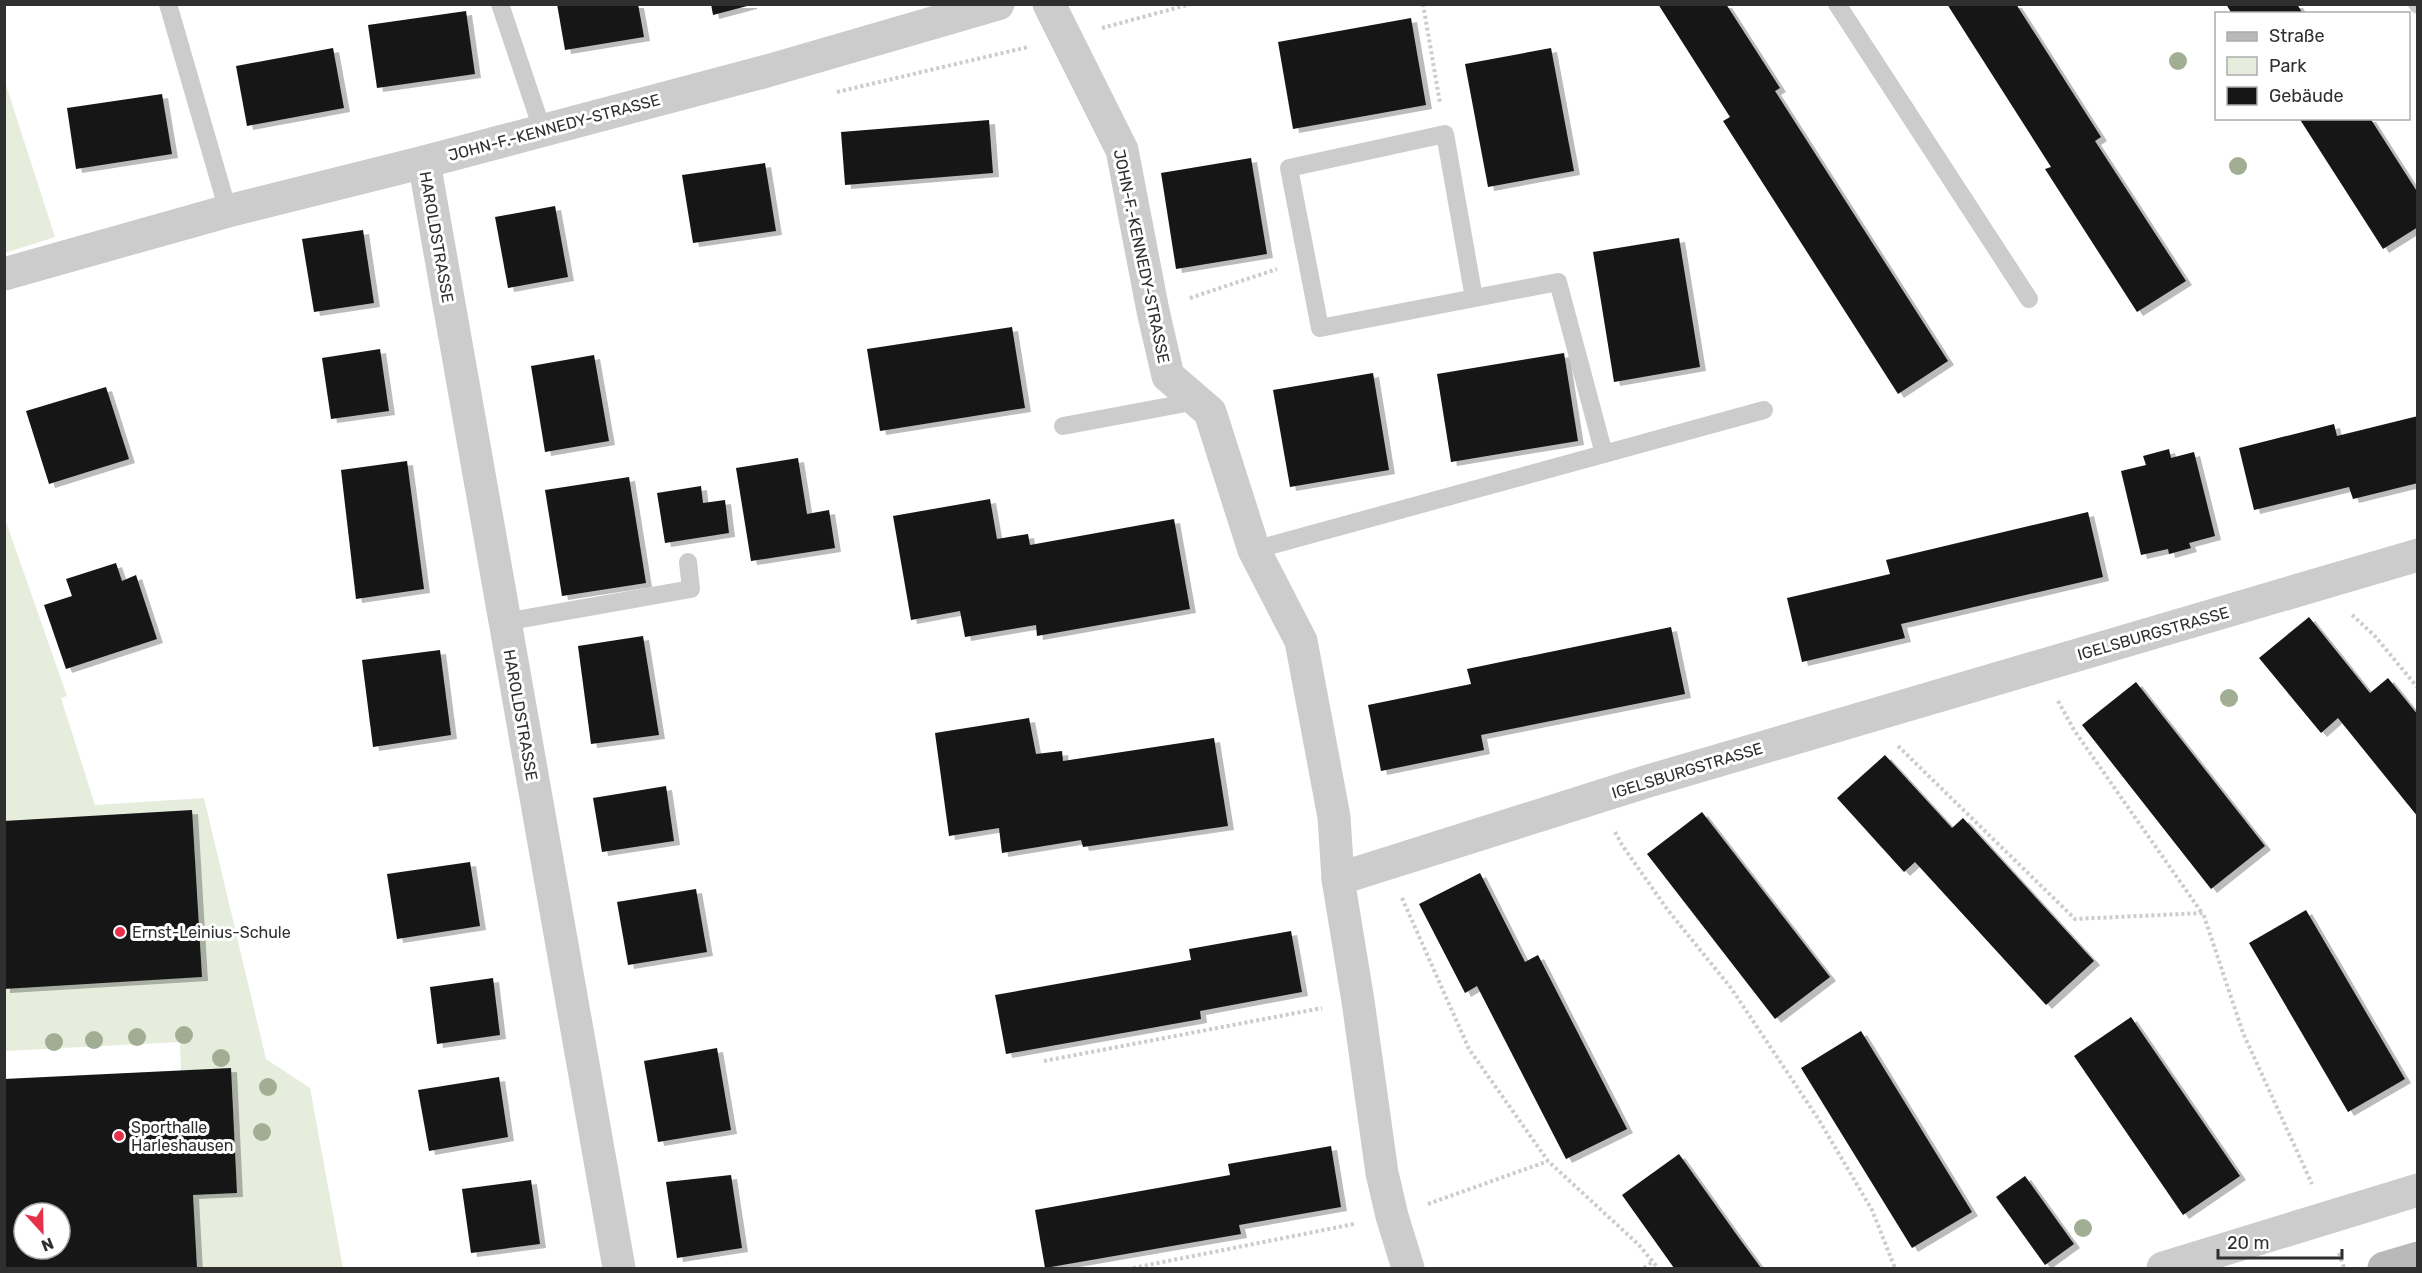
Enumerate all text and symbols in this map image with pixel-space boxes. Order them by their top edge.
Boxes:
legend [2215,12,2410,120]
text: Straße [2269,25,2325,47]
text: Park [2269,55,2307,77]
text: Gebäude [2269,85,2344,107]
street label: JOHN-F.-KENNEDY-STRASSE [446,90,662,165]
street label: JOHN-F.-KENNEDY-STRASSE [1110,147,1174,365]
street label: HAROLDSTRASSE [416,170,457,304]
street label: IGELSBURGSTRASSE [2075,603,2231,664]
street label: HAROLDSTRASSE [500,648,541,782]
street label: IGELSBURGSTRASSE [1609,738,1765,803]
place label: Ernst-Leinius-Schule [132,923,291,942]
marker: Ernst-Leinius-Schule [113,925,127,939]
place label: Sporthalle Harleshausen [131,1118,233,1155]
marker: Sporthalle Harleshausen [112,1129,126,1143]
north arrow [12,1201,72,1261]
scale bar [2218,1222,2342,1260]
text: 20 m [2227,1232,2269,1254]
text: N [39,1233,56,1255]

